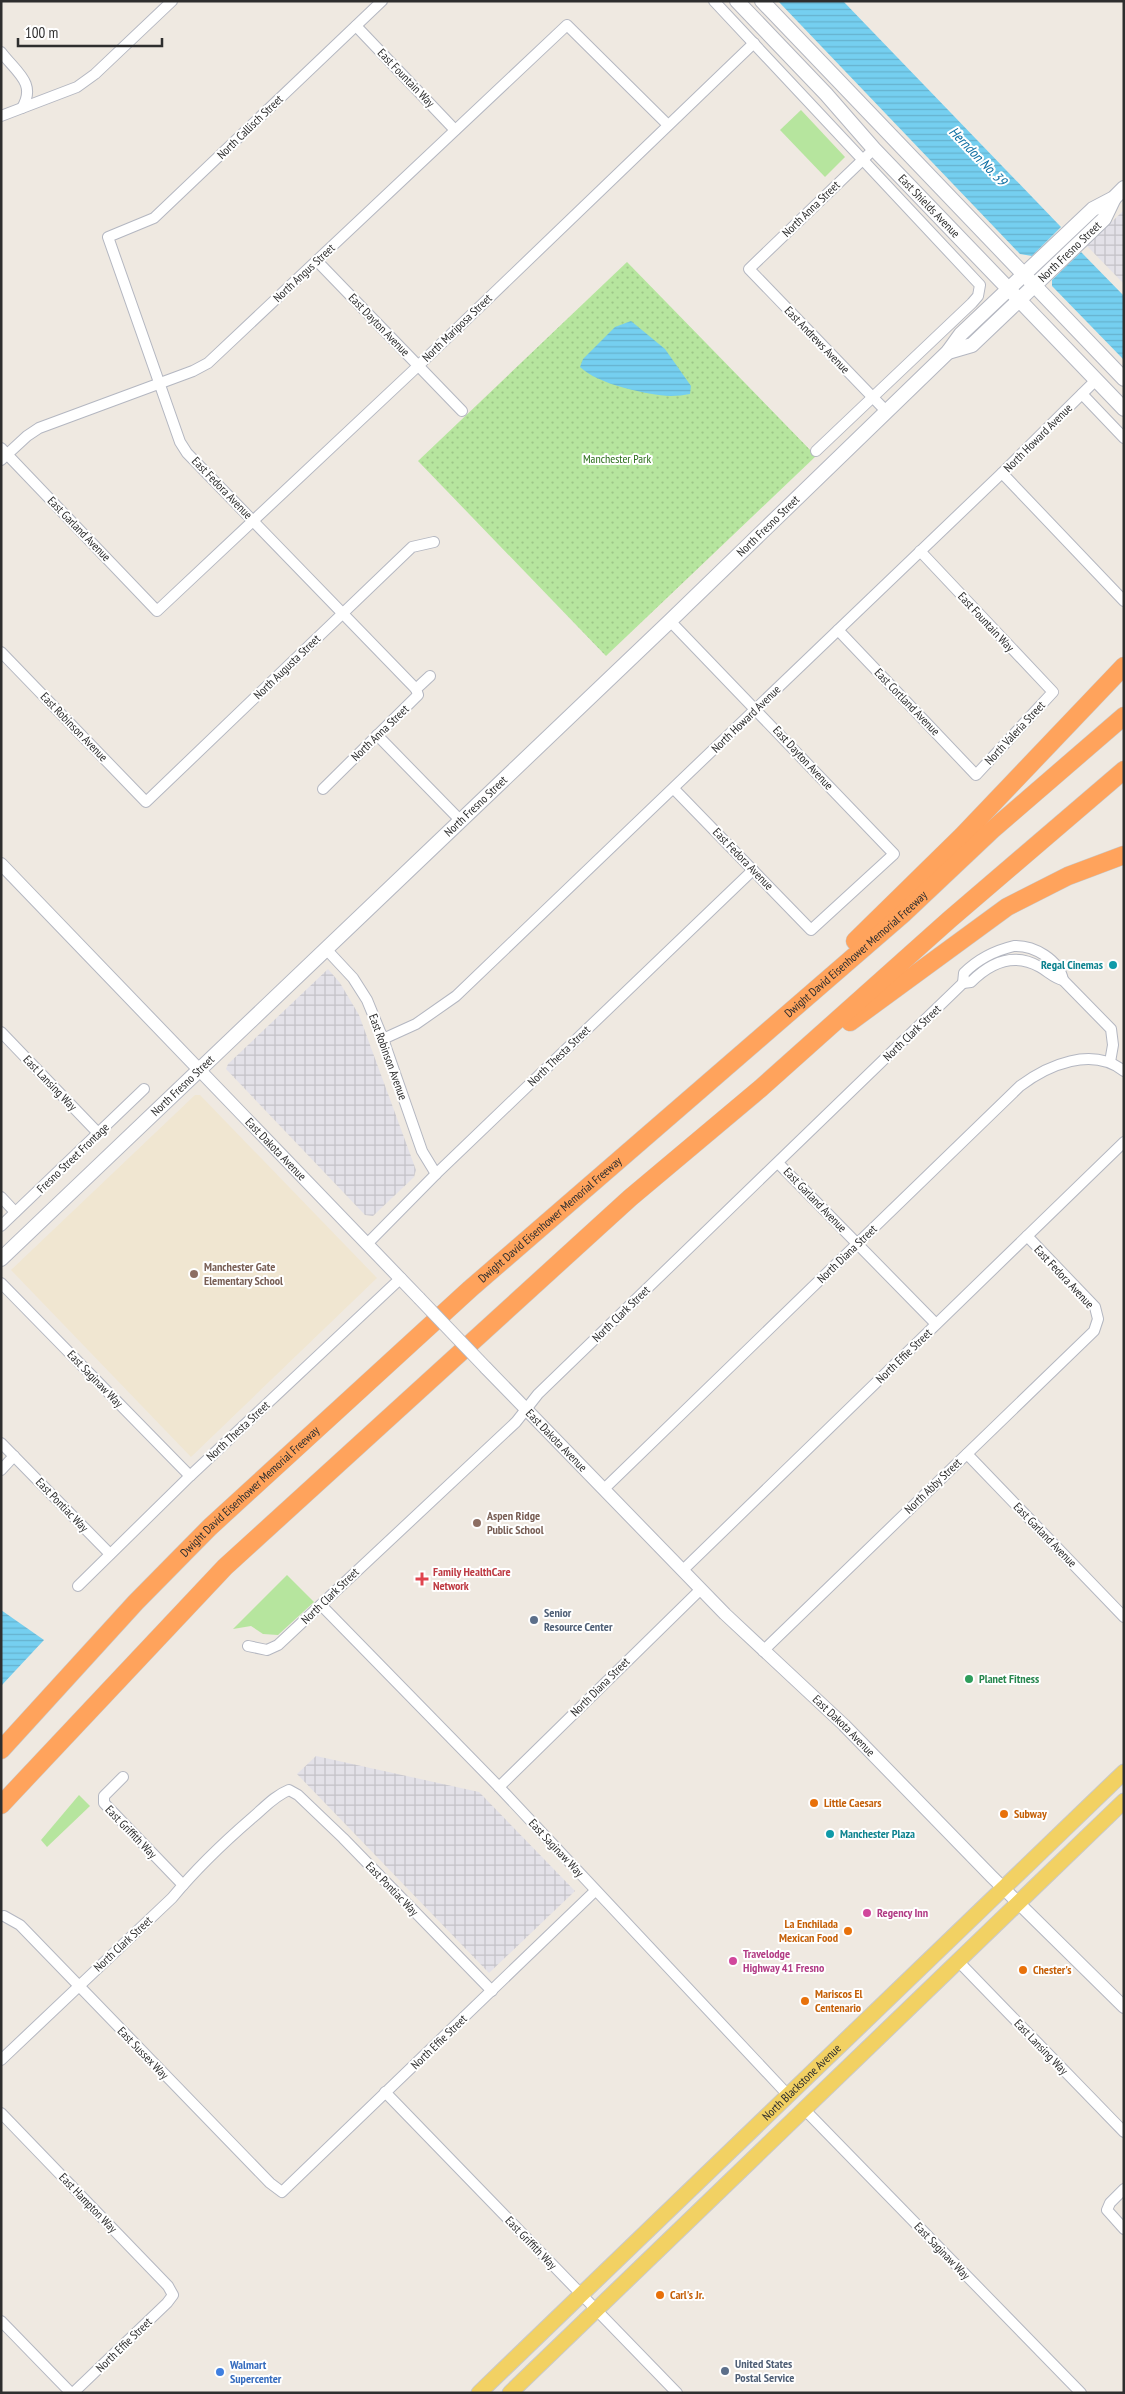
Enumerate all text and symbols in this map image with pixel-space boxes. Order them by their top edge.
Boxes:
scale bar [18,15,161,47]
text: 100 m [25,23,58,42]
street label: East Fountain Way [375,45,438,110]
street label: North Callisch Street [214,91,286,162]
water label: Herndon No. 39 [945,123,1012,191]
street label: East Shields Avenue [895,171,963,241]
street label: North Anna Street [779,177,843,240]
street label: North Fresno Street [1035,217,1104,285]
street label: North Angus Street [270,240,338,305]
street label: East Dayton Avenue [346,290,413,359]
street label: North Mariposa Street [419,290,495,365]
street label: East Andrews Avenue [782,303,853,376]
street label: North Howard Avenue [1000,400,1075,475]
park label: Manchester Park [583,451,651,466]
street label: East Fedora Avenue [189,453,256,522]
street label: North Fresno Street [733,491,803,559]
street label: East Garland Avenue [45,493,114,564]
street label: East Fountain Way [955,589,1018,655]
street label: North Augusta Street [250,631,324,702]
street label: East Cortland Avenue [872,665,943,738]
street label: North Howard Avenue [708,682,784,756]
street label: East Robinson Avenue [38,689,111,764]
street label: North Valeria Street [981,697,1048,768]
street label: North Anna Street [348,701,412,764]
street label: East Dayton Avenue [770,723,837,793]
street label: North Fresno Street [441,772,511,839]
street label: East Fedora Avenue [710,824,777,893]
street label: Dwight David Eisenhower Memorial Freeway [781,887,930,1020]
place label: Regal Cinemas [1041,957,1103,972]
marker: Regal Cinemas [1107,959,1119,971]
street label: North Clark Street [880,1001,944,1064]
street label: East Robinson Avenue [366,1012,411,1102]
street label: North Thesta Street [524,1022,594,1089]
street label: North Fresno Street [148,1051,217,1119]
street label: East Lansing Way [20,1052,81,1114]
street label: East Dakota Avenue [242,1114,310,1183]
street label: Fresno Street Frontage [33,1119,112,1196]
street label: Dwight David Eisenhower Memorial Freeway [475,1153,625,1286]
street label: East Garland Avenue [781,1164,850,1235]
street label: North Diana Street [814,1221,880,1286]
street label: East Fedora Avenue [1031,1242,1097,1311]
place label: Manchester Gate Elementary School [204,1259,283,1288]
marker: Manchester Gate Elementary School [188,1268,200,1280]
street label: North Clark Street [589,1282,653,1345]
street label: North Effie Street [872,1325,935,1386]
street label: East Saginaw Way [64,1347,127,1411]
street label: North Thesta Street [203,1397,273,1464]
street label: East Dakota Avenue [523,1406,591,1475]
street label: Dwight David Eisenhower Memorial Freeway [177,1422,323,1560]
street label: North Abby Street [901,1454,965,1517]
street label: East Pontiac Way [33,1474,92,1535]
street label: East Garland Avenue [1011,1499,1080,1570]
place label: Aspen Ridge Public School [486,1508,544,1537]
marker: Aspen Ridge Public School [471,1517,483,1529]
street label: North Clark Street [298,1564,362,1627]
place label: Family HealthCare Network [433,1564,511,1593]
marker: Family HealthCare Network [415,1572,429,1586]
place label: Senior Resource Center [544,1605,613,1634]
marker: Senior Resource Center [528,1614,540,1626]
street label: North Diana Street [567,1653,633,1719]
place label: Planet Fitness [979,1671,1039,1686]
marker: Planet Fitness [963,1673,975,1685]
street label: East Dakota Avenue [810,1692,878,1759]
place label: Little Caesars [824,1795,881,1810]
marker: Little Caesars [808,1797,820,1809]
street label: East Griffith Way [102,1802,161,1862]
place label: Subway [1014,1806,1047,1821]
marker: Subway [998,1808,1010,1820]
street label: East Saginaw Way [526,1816,587,1880]
place label: Manchester Plaza [840,1826,915,1841]
marker: Manchester Plaza [824,1828,836,1840]
street label: East Pontiac Way [363,1858,422,1919]
place label: Regency Inn [877,1905,928,1920]
marker: Regency Inn [861,1907,873,1919]
street label: North Clark Street [90,1912,156,1975]
place label: La Enchilada Mexican Food [779,1916,838,1945]
marker: La Enchilada Mexican Food [842,1925,854,1937]
place label: Travelodge Highway 41 Fresno [743,1946,825,1975]
marker: Travelodge Highway 41 Fresno [727,1955,739,1967]
place label: Chester's [1033,1962,1071,1977]
marker: Chester's [1017,1964,1029,1976]
place label: Mariscos El Centenario [815,1986,863,2015]
marker: Mariscos El Centenario [799,1995,811,2007]
street label: North Effie Street [407,2011,470,2072]
street label: East Lansing Way [1011,2016,1072,2078]
street label: East Sussex Way [115,2023,172,2082]
street label: North Blackstone Avenue [759,2040,844,2123]
street label: East Hampton Way [56,2170,121,2236]
street label: East Griffith Way [502,2213,561,2273]
street label: East Saginaw Way [911,2219,974,2283]
place label: Carl's Jr. [670,2287,705,2302]
marker: Carl's Jr. [654,2289,666,2301]
street label: North Effie Street [92,2314,155,2375]
place label: United States Postal Service [735,2356,794,2385]
place label: Walmart Supercenter [229,2357,282,2386]
marker: United States Postal Service [719,2365,731,2377]
marker: Walmart Supercenter [214,2366,226,2378]

